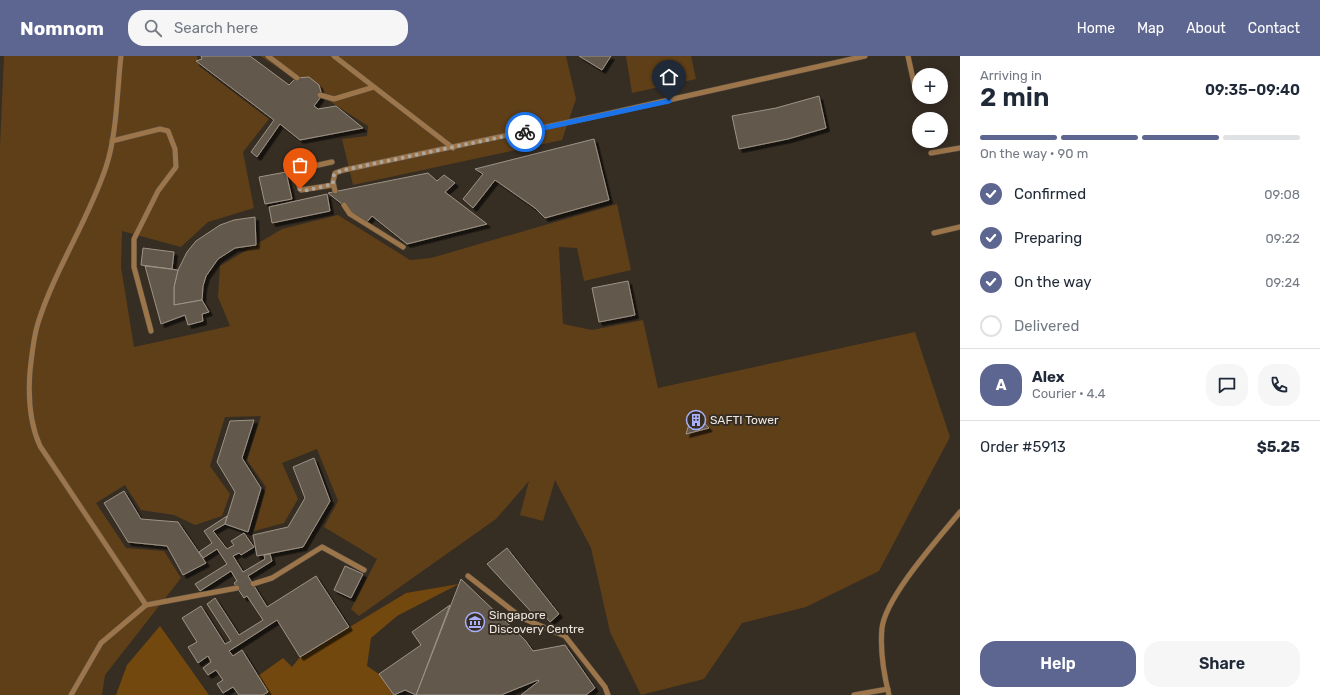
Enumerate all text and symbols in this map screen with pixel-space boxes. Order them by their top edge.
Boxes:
search box [128,10,408,46]
text: Nomnom [20,17,104,40]
icon: search [142,17,164,39]
text: Search here [174,19,258,37]
text: Home [1077,20,1115,37]
text: Map [1137,20,1164,37]
text: About [1186,20,1226,37]
text: Contact [1248,20,1300,37]
pin [652,60,686,101]
icon: home [658,66,680,88]
map controls [912,68,948,148]
button: + [912,68,948,104]
text: Arriving in [980,68,1042,83]
text: 09:35–09:40 [1205,81,1300,99]
text: 2 min [980,82,1049,113]
courier [505,112,545,152]
button: − [912,112,948,148]
icon: bike [514,121,536,143]
text: On the way · 90 m [980,146,1088,161]
pin [283,148,317,189]
icon: bag [289,154,311,176]
icon: check [980,183,1002,205]
text: Confirmed [1014,185,1086,203]
text: 09:08 [1264,187,1300,202]
icon: check [980,227,1002,249]
text: Preparing [1014,229,1082,247]
text: 09:22 [1265,231,1300,246]
icon: check [980,271,1002,293]
text: On the way [1014,273,1092,291]
text: 09:24 [1265,275,1300,290]
text: Delivered [1014,317,1079,335]
button: chat [1206,364,1248,406]
button: phone [1258,364,1300,406]
text: Alex [1032,368,1065,386]
text: A [996,376,1006,394]
text: Courier · 4.4 [1032,386,1106,401]
building icon: SAFTI Tower [685,409,707,431]
place label: SAFTI Tower [710,413,779,427]
text: Order #5913 [980,438,1066,456]
text: $5.25 [1257,438,1300,456]
place label: Singapore Discovery Centre [489,608,585,636]
museum icon: Singapore Discovery Centre [464,611,486,633]
button: Help [980,641,1136,687]
button: Share [1144,641,1300,687]

